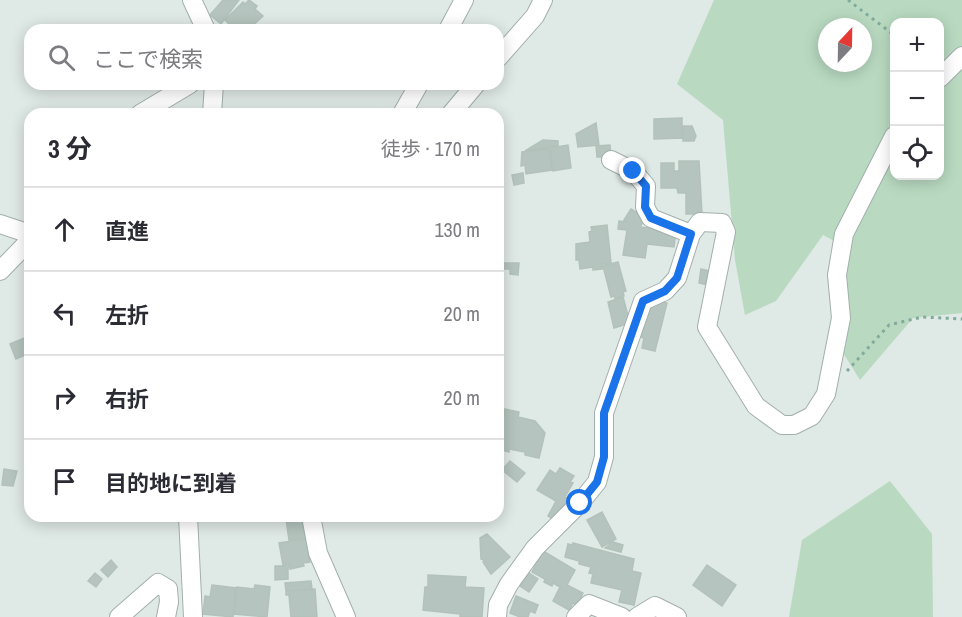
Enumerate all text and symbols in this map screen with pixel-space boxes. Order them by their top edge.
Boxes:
north arrow [818,18,872,72]
map controls [890,18,944,180]
button: + [890,18,944,72]
search box [24,24,504,90]
icon: search [45,41,78,74]
text: ここで検索 [93,44,203,74]
button: − [890,72,944,126]
button: locate [890,126,944,180]
text: 3 分 [48,131,92,166]
text: 徒歩 · 170 m [381,135,480,162]
route end [619,157,645,183]
icon: ahead [48,213,81,246]
text: 直進 [105,216,149,246]
text: 130 m [434,216,480,243]
icon: left [48,297,81,330]
text: 左折 [105,300,149,330]
text: 20 m [444,300,480,327]
icon: right [48,381,81,414]
text: 右折 [105,384,149,414]
text: 20 m [444,384,480,411]
icon: arrive [48,465,81,498]
text: 目的地に到着 [105,468,237,498]
route start [566,489,592,515]

